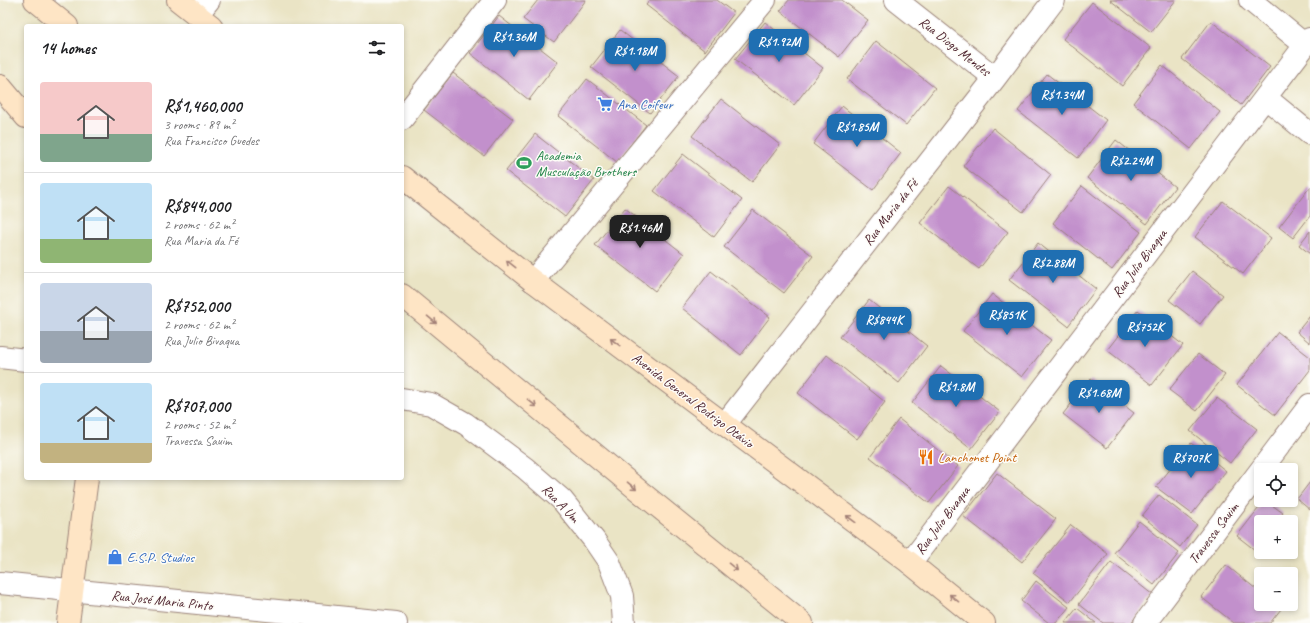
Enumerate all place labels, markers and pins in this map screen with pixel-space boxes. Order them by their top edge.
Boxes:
pin: R$1.36M [477,24,551,58]
pin: R$1.92M [742,29,816,63]
pin: R$1.18M [598,38,672,72]
pin: R$1.34M [1025,82,1099,116]
supermarket icon: Ana Coifeur [596,95,614,113]
place label: Ana Coifeur [617,96,674,113]
pin: R$1.85M [820,114,894,148]
place label: Academia Musculação Brothers [536,147,637,180]
pin: R$2.24M [1094,148,1168,182]
sports icon: Academia Musculação Brothers [515,154,533,172]
pin: R$1.46M [603,215,677,249]
pin: R$2.88M [1016,250,1090,284]
pin: R$851K [974,302,1040,336]
pin: R$844K [851,307,917,341]
pin: R$752K [1112,314,1178,348]
pin: R$1.8M [923,374,989,408]
pin: R$1.68M [1062,380,1136,414]
pin: R$707K [1158,445,1224,479]
restaurant icon: Lanchonet Point [917,448,935,466]
place label: Lanchonet Point [938,449,1017,466]
shop icon: E.S.P. Studios [106,548,124,566]
place label: E.S.P. Studios [127,549,195,566]

